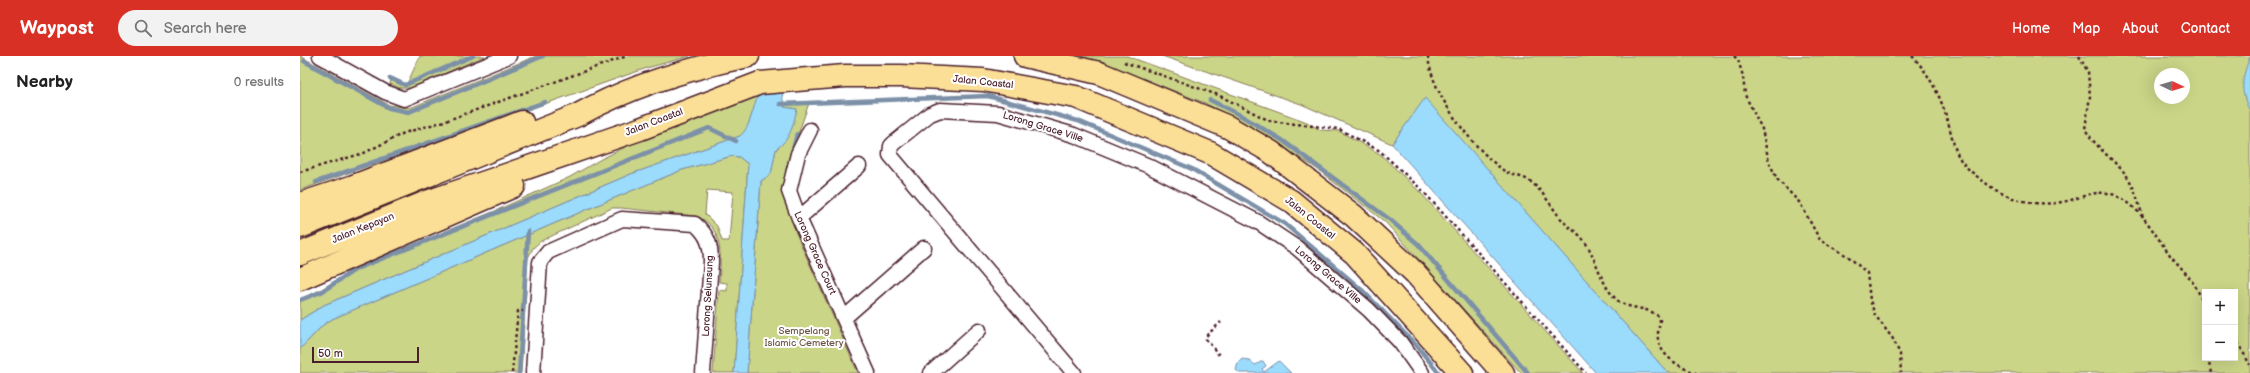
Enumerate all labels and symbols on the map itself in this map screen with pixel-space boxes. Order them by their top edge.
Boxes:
north arrow [2154,68,2190,104]
street label: Jalan Coastal [952,73,1014,91]
street label: Jalan Coastal [623,105,685,139]
street label: Lorong Grace Ville [1001,109,1085,145]
street label: Jalan Coastal [1283,194,1337,242]
street label: Lorong Grace Court [791,209,839,297]
street label: Jalan Kepayan [330,210,396,246]
street label: Lorong Grace Ville [1292,244,1364,306]
street label: Lorong Selunsung [700,255,716,337]
park label: Sempelang Islamic Cemetery [764,325,844,349]
scale bar [312,345,419,364]

